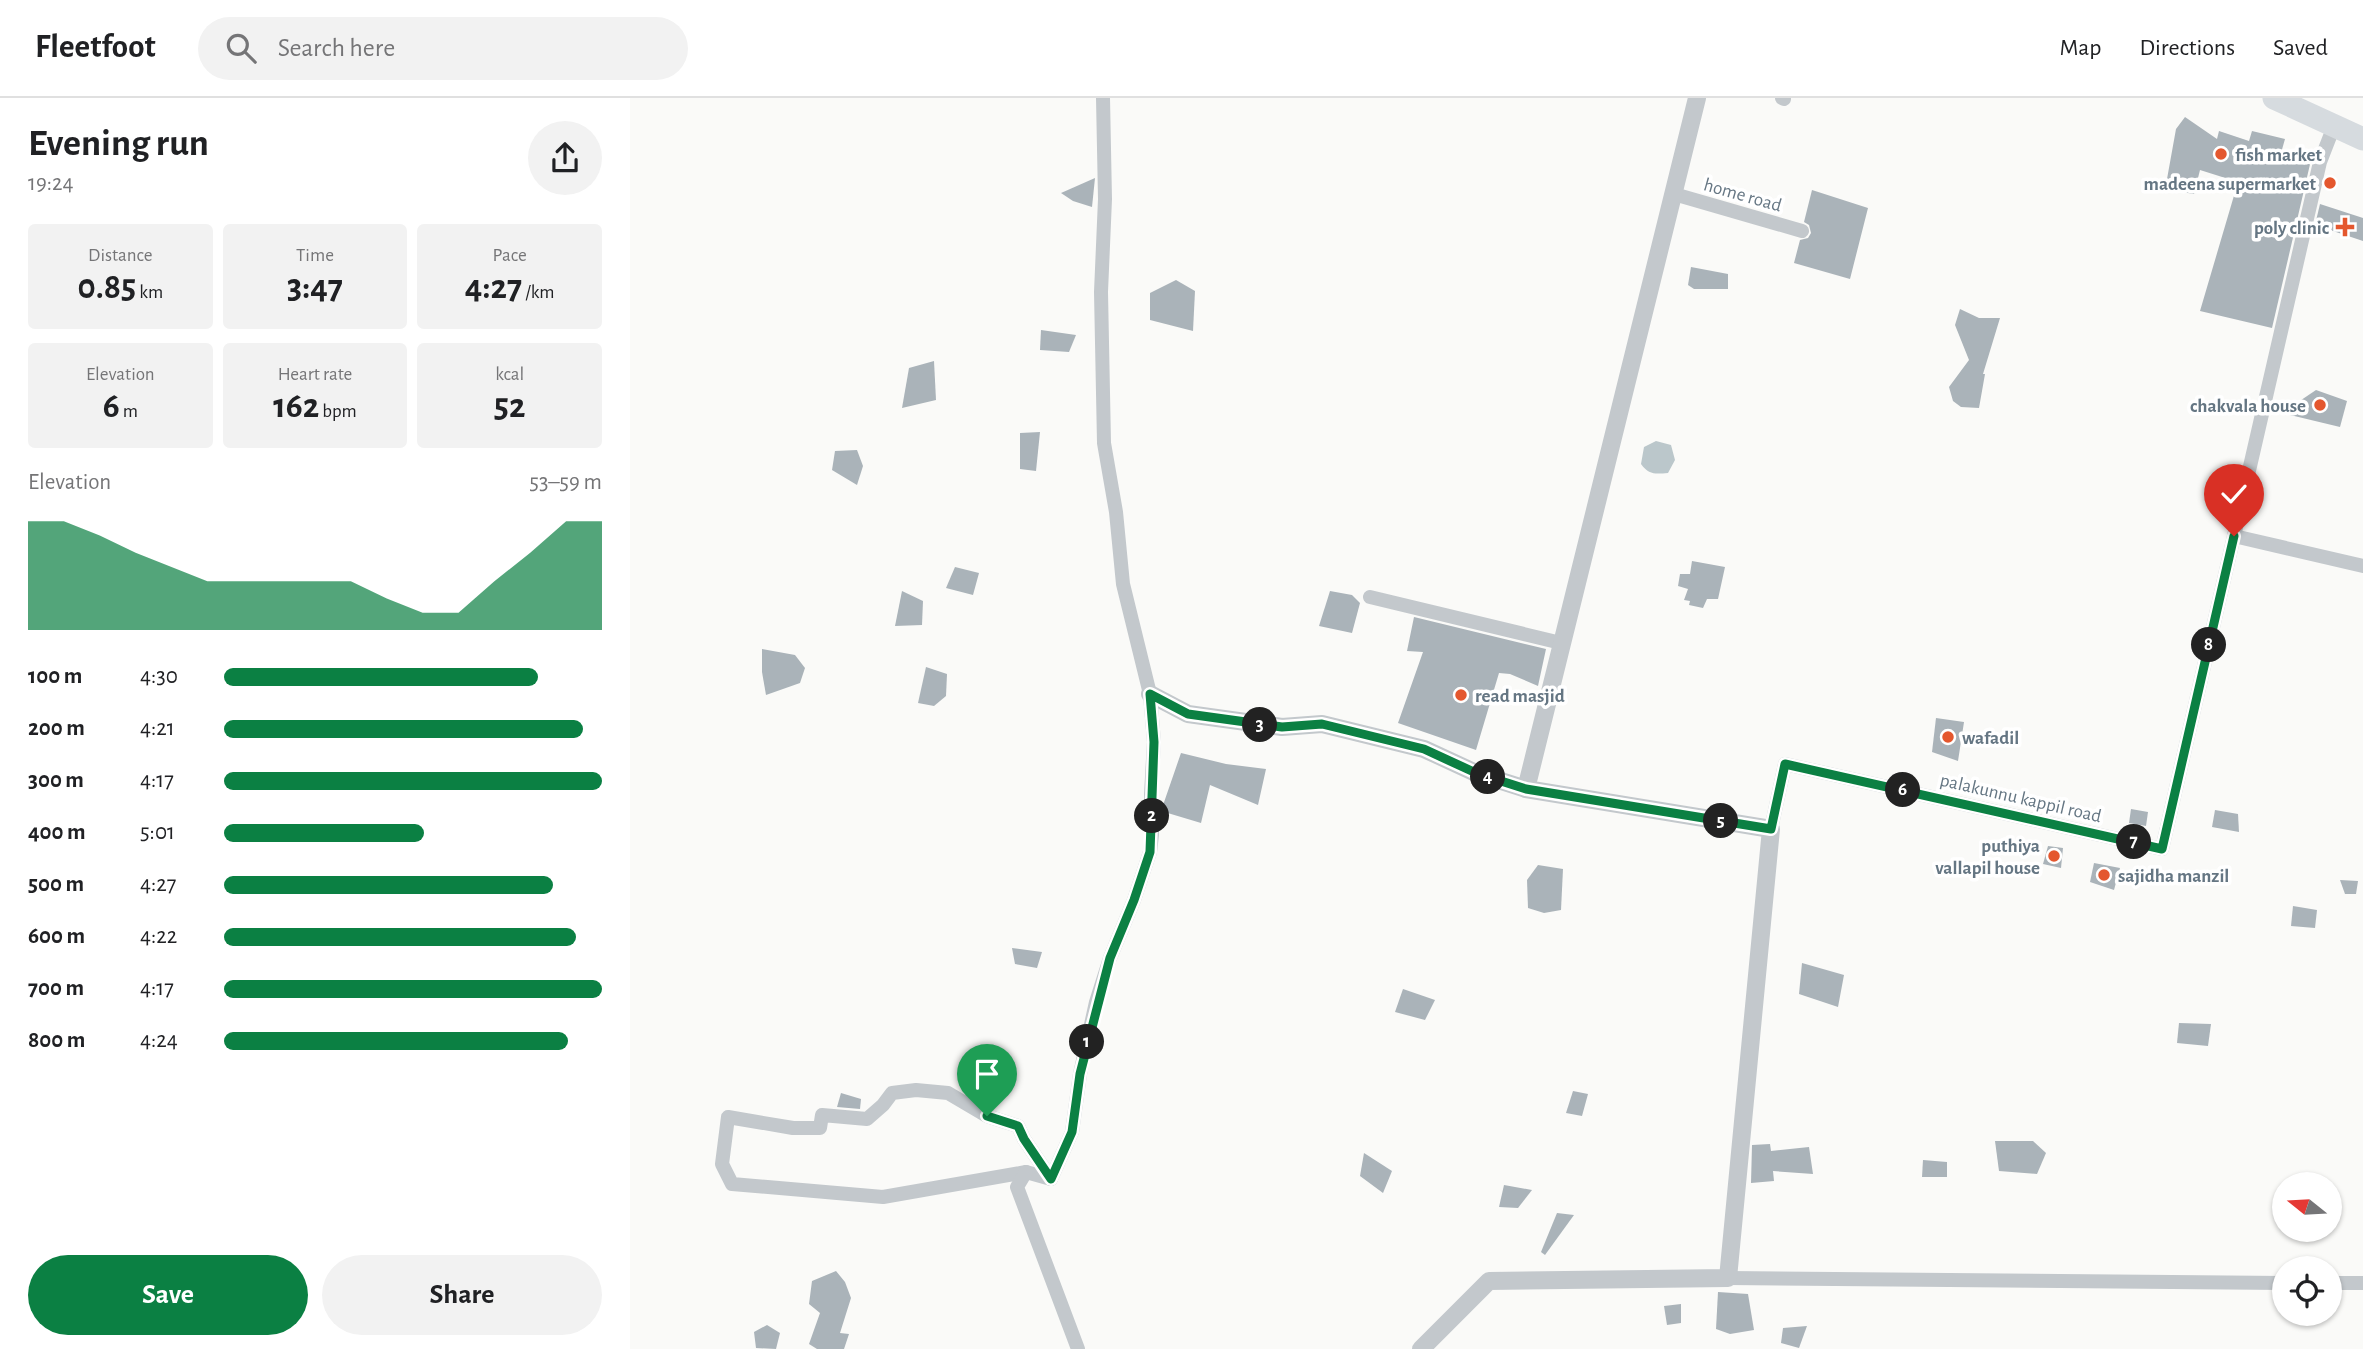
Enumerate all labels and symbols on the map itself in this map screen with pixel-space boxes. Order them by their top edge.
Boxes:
marker: fish market [2213,146,2229,162]
place label: fish market [2235,146,2323,165]
street label: home road [1701,175,1784,216]
place label: madeena supermarket [2144,175,2317,194]
marker: madeena supermarket [2322,175,2338,191]
marker: poly clinic [2335,217,2355,237]
place label: poly clinic [2254,219,2330,238]
place label: chakvala house [2190,397,2306,416]
marker: chakvala house [2312,397,2328,413]
pin [2204,464,2264,536]
pin: 8 [2192,628,2226,662]
marker: read masjid [1453,687,1469,703]
place label: read masjid [1475,687,1565,706]
pin: 3 [1242,708,1278,742]
marker: wafadil [1940,729,1956,745]
place label: wafadil [1962,729,2019,748]
pin: 4 [1470,760,1506,794]
street label: palakunnu kappil road [1938,771,2103,826]
pin: 6 [1886,772,1920,808]
pin: 2 [1134,798,1170,834]
pin: 5 [1704,804,1738,838]
pin: 7 [2116,824,2152,860]
place label: puthiya vallapil house [1935,837,2040,878]
marker: puthiya vallapil house [2046,848,2062,864]
marker: sajidha manzil [2096,867,2112,883]
place label: sajidha manzil [2118,867,2229,886]
pin: 1 [1070,1024,1105,1060]
pin [957,1044,1017,1116]
north arrow [2272,1172,2342,1242]

